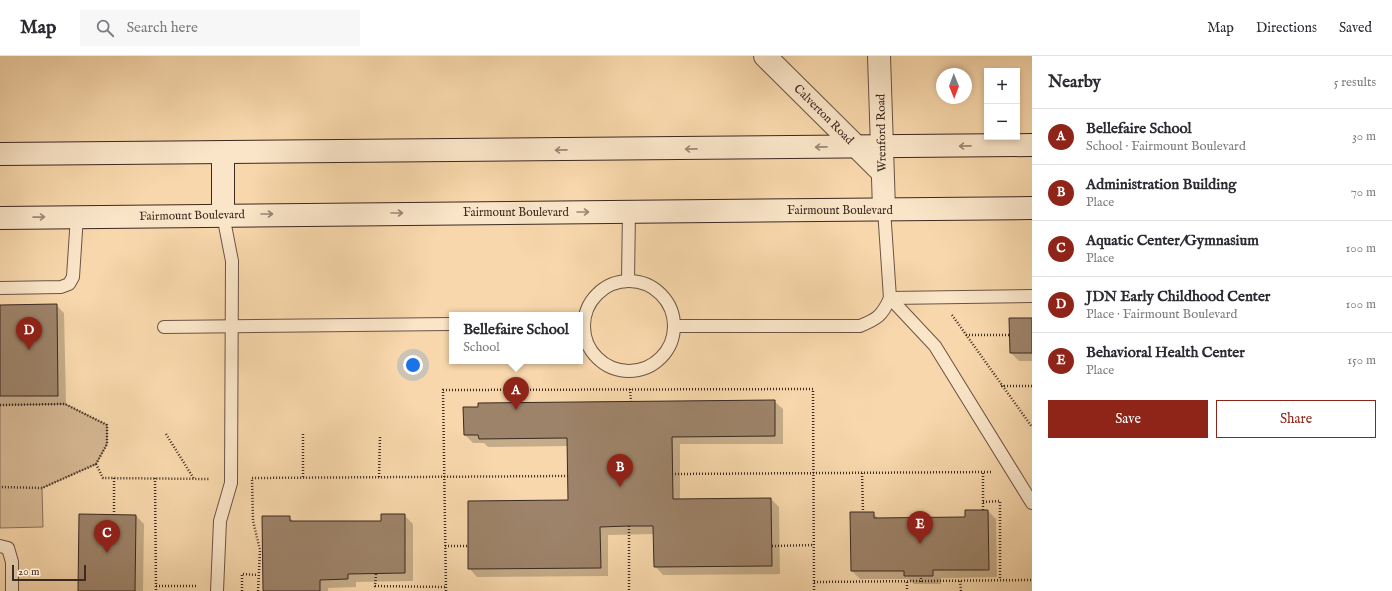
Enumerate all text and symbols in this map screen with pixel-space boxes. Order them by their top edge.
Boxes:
search box [80,10,360,46]
text: Map [20,16,56,40]
icon: search [94,17,116,39]
text: Search here [126,18,198,37]
text: Map [1207,19,1234,37]
text: Directions [1256,19,1317,37]
text: Saved [1339,19,1372,37]
north arrow [936,68,972,104]
map controls [984,68,1020,140]
button: + [984,68,1020,104]
text: Nearby [1048,72,1101,93]
text: 5 results [1334,74,1376,91]
street label: Calverton Road [791,81,857,148]
street label: Wrenford Road [873,93,890,172]
button: − [984,104,1020,140]
text: Bellefaire School [1086,119,1192,138]
text: A [1057,128,1065,145]
text: 30 m [1352,128,1376,145]
text: School · Fairmount Boulevard [1086,138,1246,155]
one-way arrow [959,142,972,150]
one-way arrow [815,143,828,151]
one-way arrow [685,145,698,153]
one-way arrow [555,146,568,154]
text: Administration Building [1086,175,1236,194]
text: B [1057,184,1065,201]
text: 70 m [1351,184,1376,201]
text: Place [1086,194,1114,211]
street label: Fairmount Boulevard [787,203,894,218]
street label: Fairmount Boulevard [463,205,570,220]
street label: Fairmount Boulevard [139,207,246,224]
one-way arrow [576,208,589,216]
one-way arrow [390,209,403,217]
one-way arrow [260,210,273,218]
one-way arrow [32,213,45,221]
text: Aquatic Center/Gymnasium [1086,231,1259,250]
text: C [1056,240,1066,257]
text: 100 m [1346,240,1376,257]
text: Place [1086,250,1114,267]
text: JDN Early Childhood Center [1086,287,1270,306]
text: D [1056,296,1066,313]
text: 100 m [1346,296,1376,313]
text: Place · Fairmount Boulevard [1086,306,1237,323]
popup [449,312,583,364]
pin: D [16,317,42,350]
text: Bellefaire School [463,320,569,339]
text: School [463,339,500,356]
text: Behavioral Health Center [1086,343,1245,362]
text: E [1056,352,1066,369]
text: 150 m [1347,352,1376,369]
your location [403,355,423,375]
text: Place [1086,362,1114,379]
pin: A [503,377,529,410]
button: Save [1048,400,1208,438]
button: Share [1216,400,1376,438]
pin: B [607,454,633,487]
pin: E [907,511,933,544]
pin: C [94,520,120,553]
scale bar [12,563,86,582]
text: 20 m [18,565,39,579]

